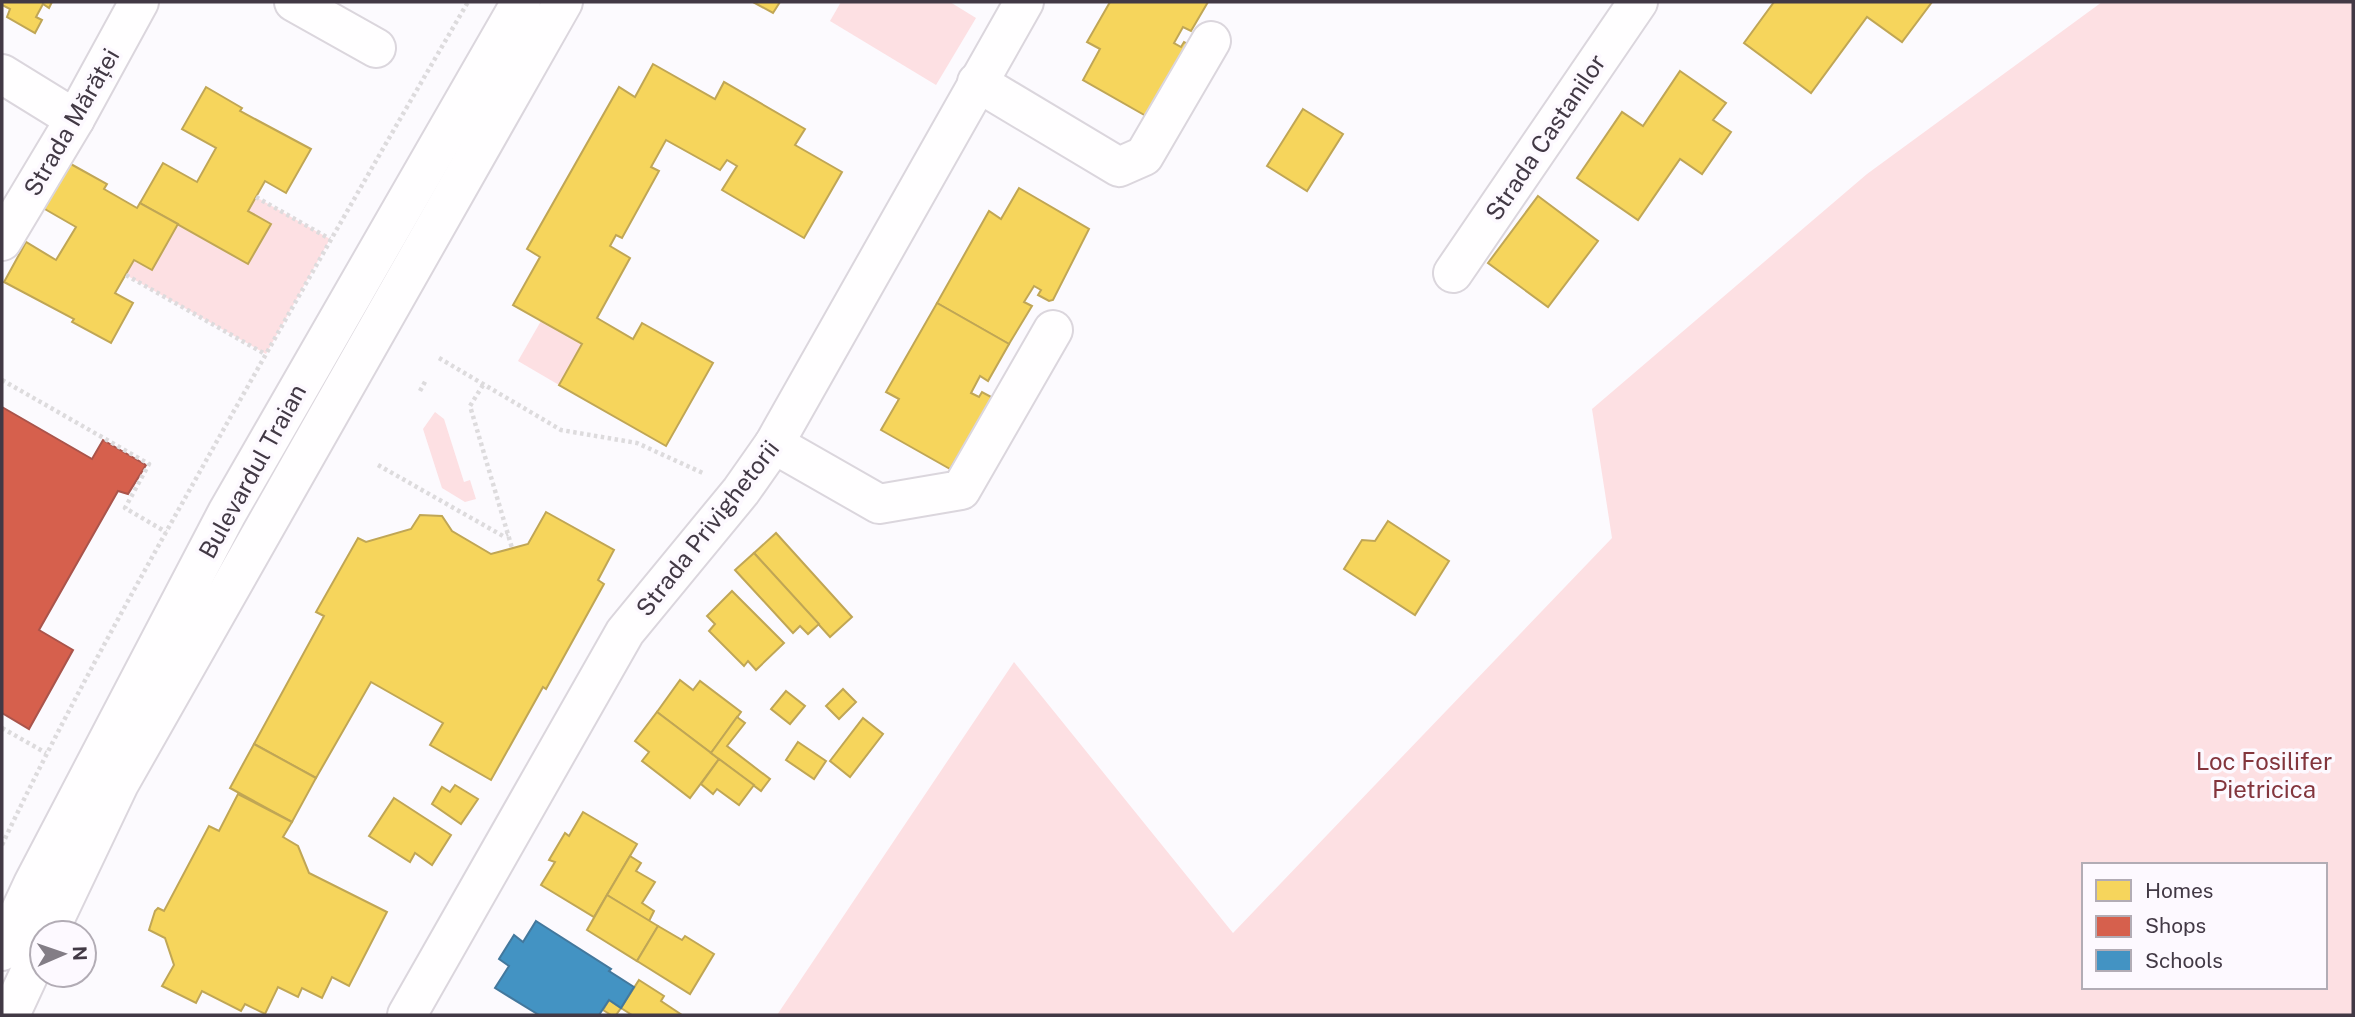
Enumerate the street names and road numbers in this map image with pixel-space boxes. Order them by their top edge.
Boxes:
street label: Strada Mărăței [18,43,124,201]
street label: Strada Castanilor [1479,49,1611,225]
street label: Bulevardul Traian [193,379,311,563]
street label: Strada Privighetorii [630,435,784,621]

